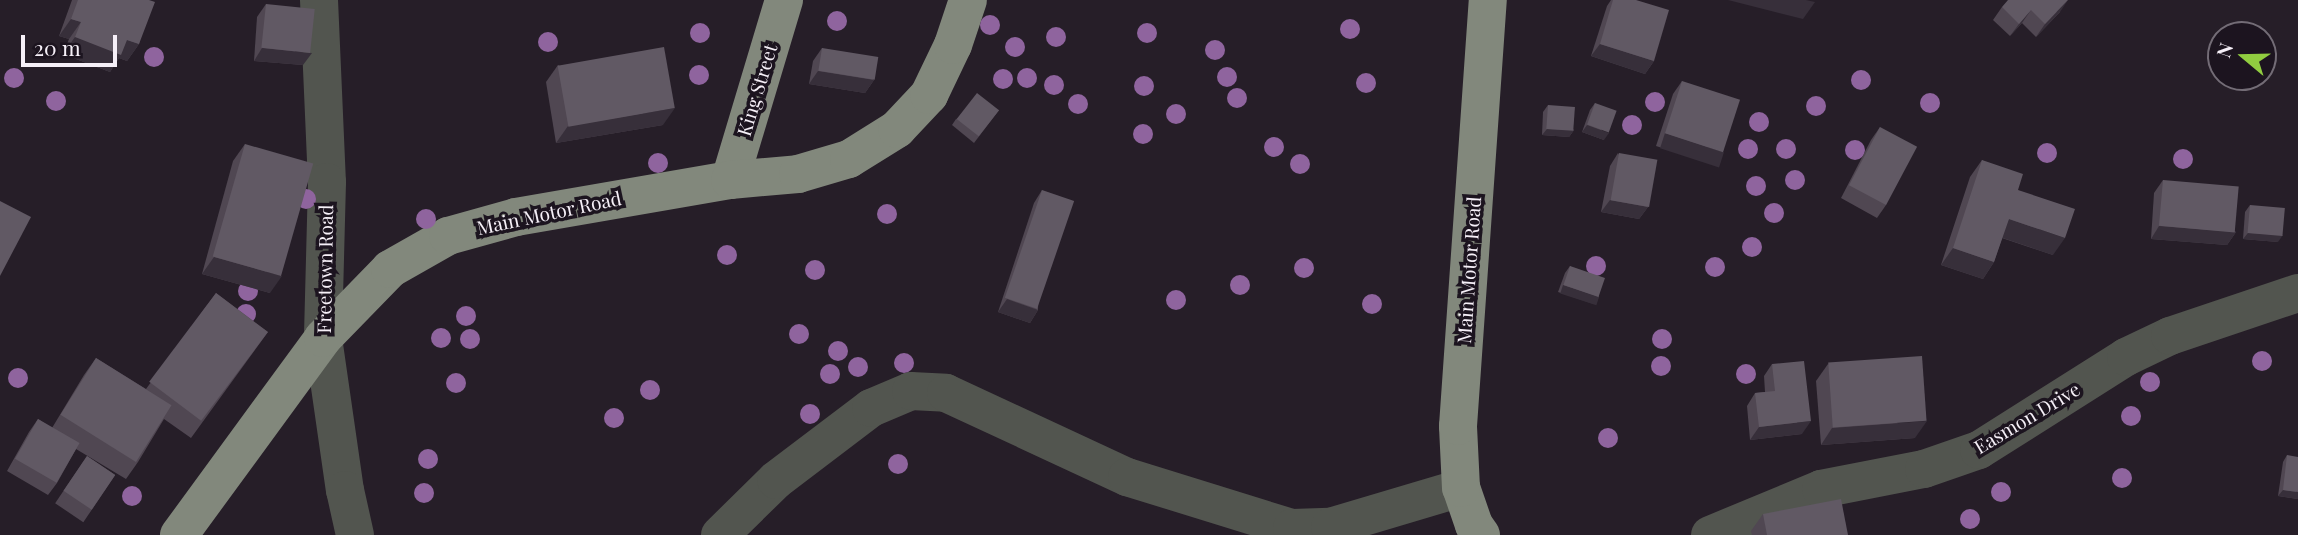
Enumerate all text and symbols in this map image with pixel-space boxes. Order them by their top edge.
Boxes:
scale bar [24,21,121,65]
north arrow [2207,21,2277,91]
text: 20 m [34,33,81,61]
text: N [2210,39,2239,61]
street label: King Street [732,41,782,139]
street label: Main Motor Road [474,186,624,240]
street label: Main Motor Road [1452,196,1486,344]
street label: Freetown Road [312,204,338,334]
street label: Easmon Drive [1970,377,2084,459]

